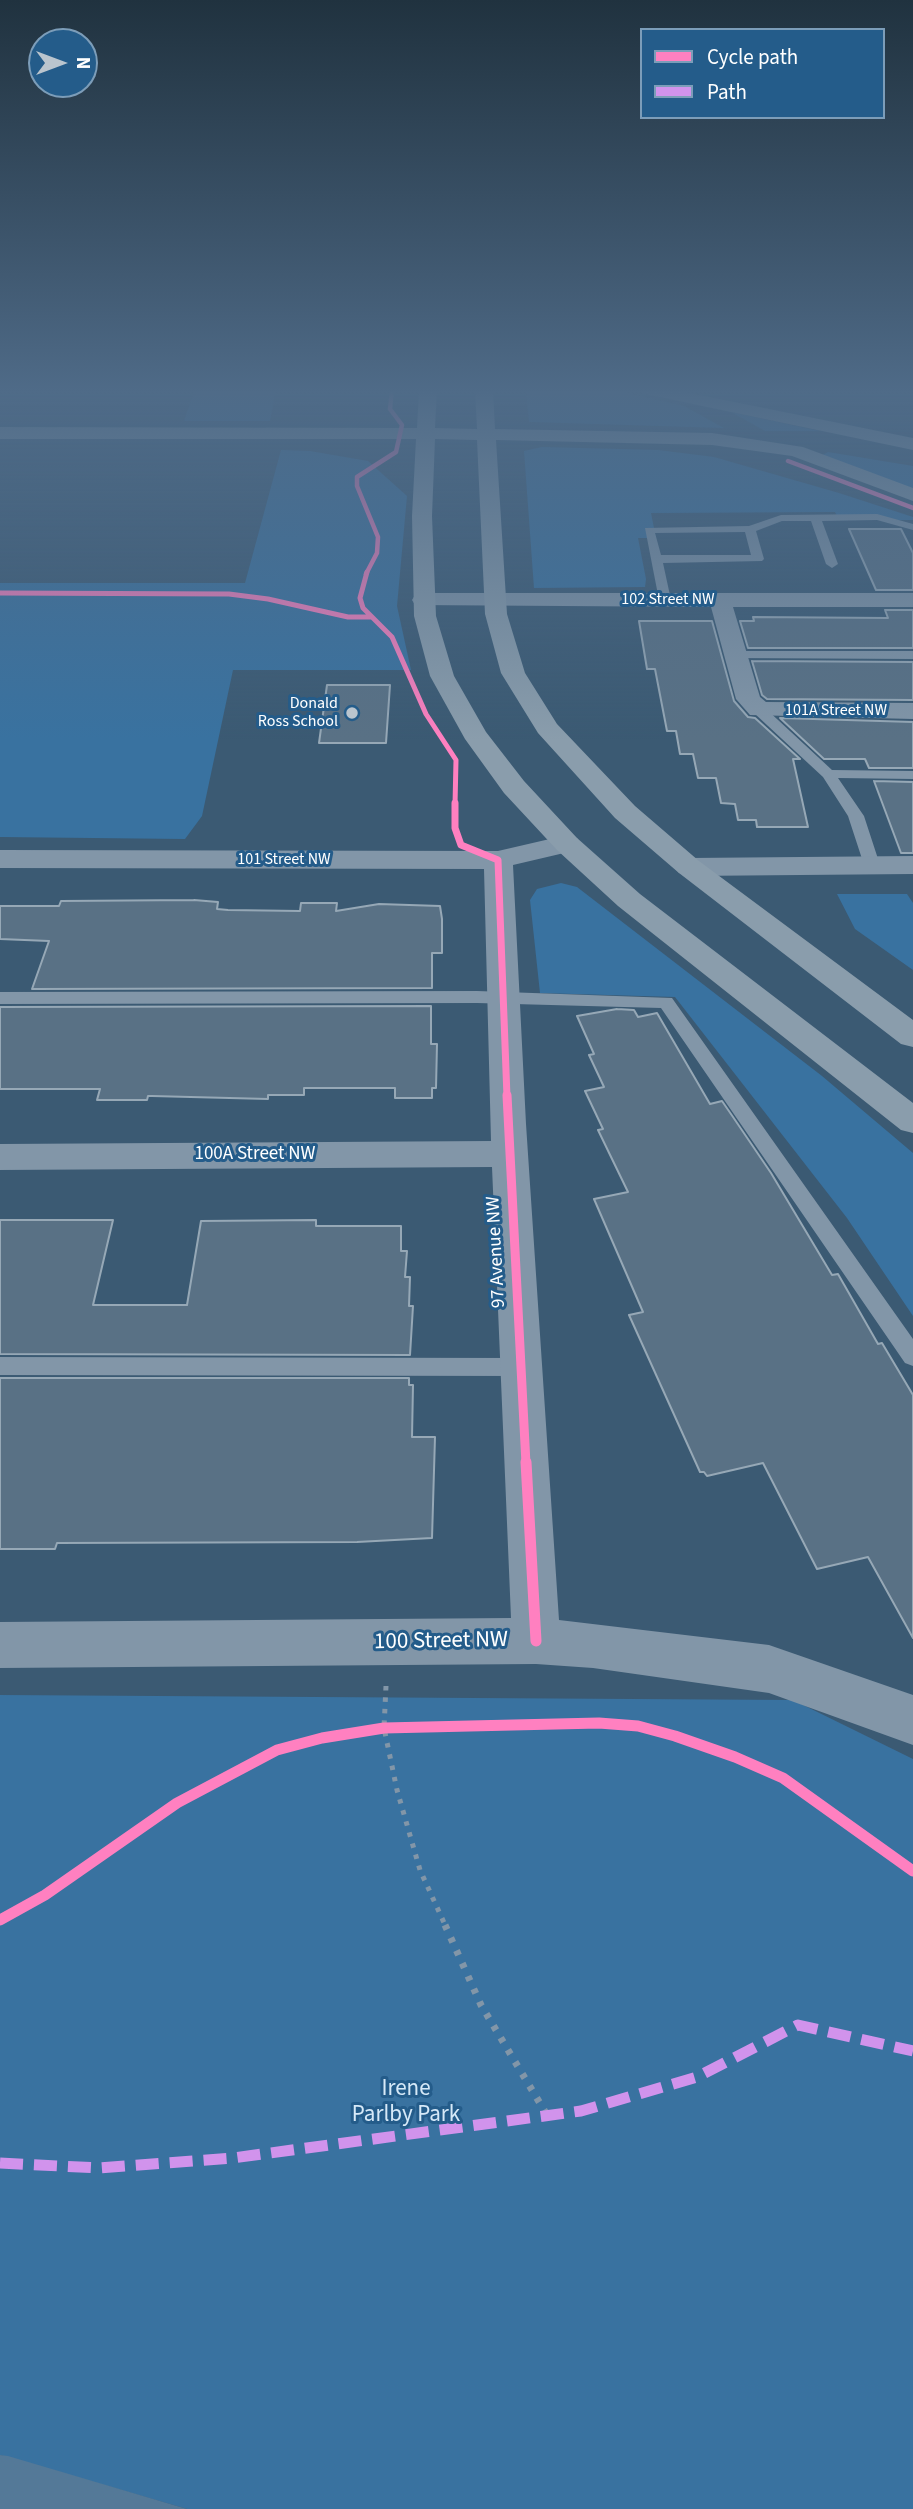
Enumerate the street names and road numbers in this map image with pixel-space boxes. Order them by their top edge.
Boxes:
street label: 102 Street NW [621,590,715,610]
street label: 101A Street NW [785,701,887,721]
street label: 101 Street NW [237,850,331,870]
street label: 100A Street NW [194,1144,316,1166]
street label: 97 Avenue NW [483,1195,511,1309]
street label: 100 Street NW [374,1627,508,1657]

